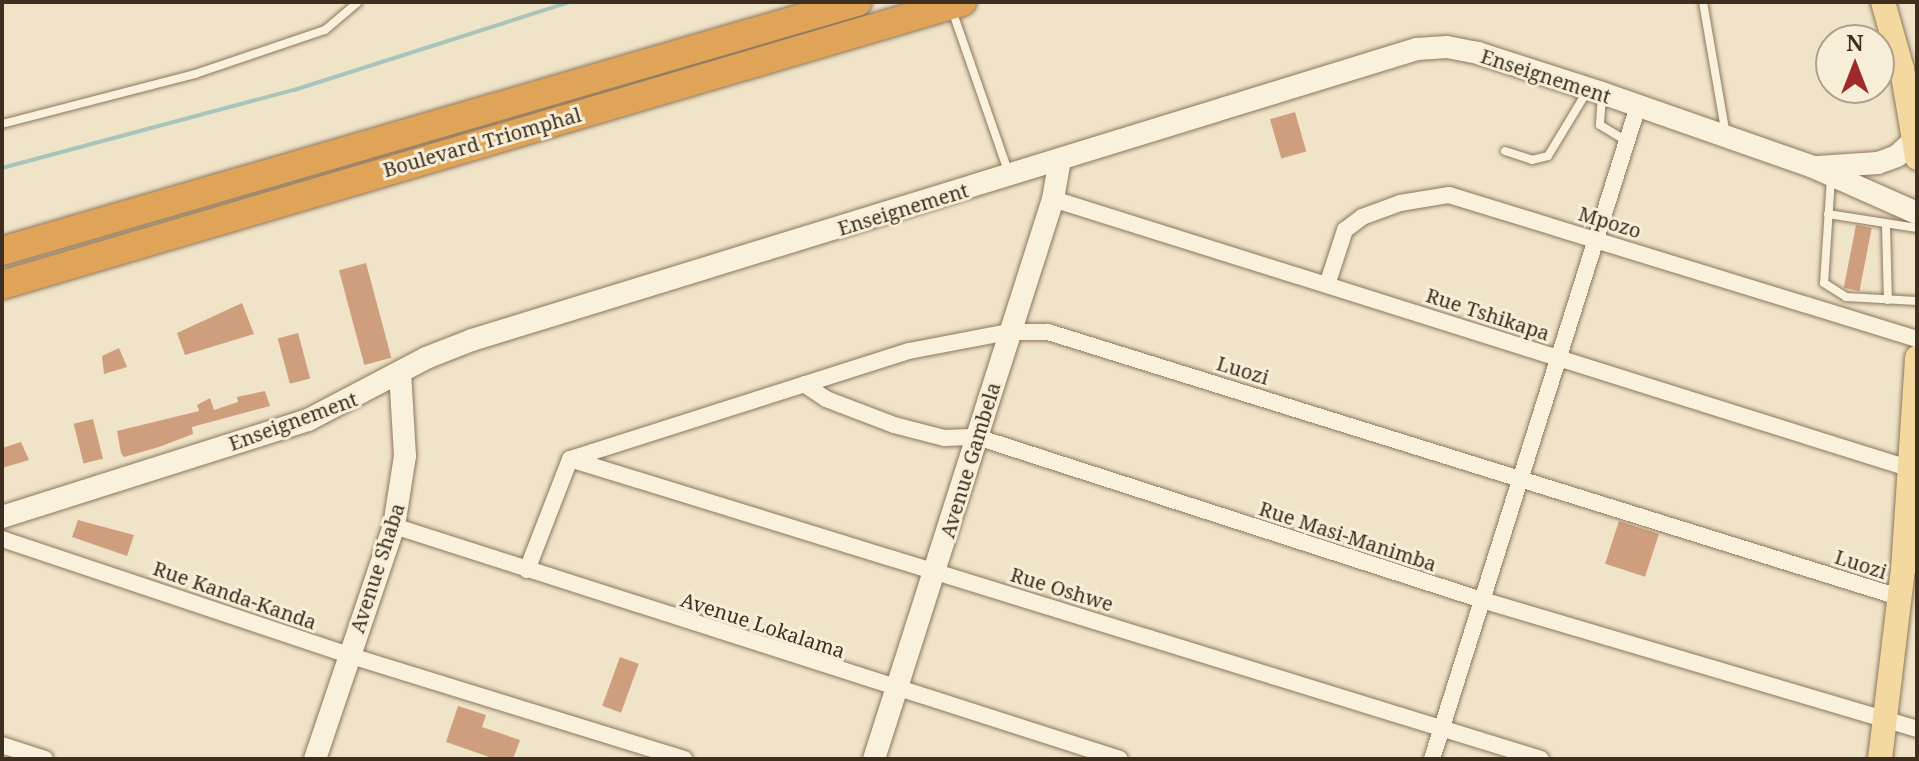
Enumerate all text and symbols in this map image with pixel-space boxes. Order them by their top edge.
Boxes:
north arrow [1815,24,1895,104]
text: N [1846,27,1864,57]
street label: Enseignement [1478,44,1614,108]
street label: Boulevard Triomphal [380,102,584,182]
street label: Enseignement [835,178,971,240]
street label: Mpozo [1576,201,1644,243]
street label: Rue Tshikapa [1423,283,1553,345]
street label: Luozi [1214,351,1272,389]
street label: Avenue Gambela [935,379,1005,541]
street label: Enseignement [225,387,361,455]
street label: Rue Masi-Manimba [1256,496,1440,576]
street label: Avenue Shaba [345,500,409,636]
street label: Luozi [1832,544,1890,584]
street label: Rue Kanda-Kanda [150,556,320,634]
street label: Rue Oshwe [1008,562,1116,616]
street label: Avenue Lokalama [678,587,848,663]

